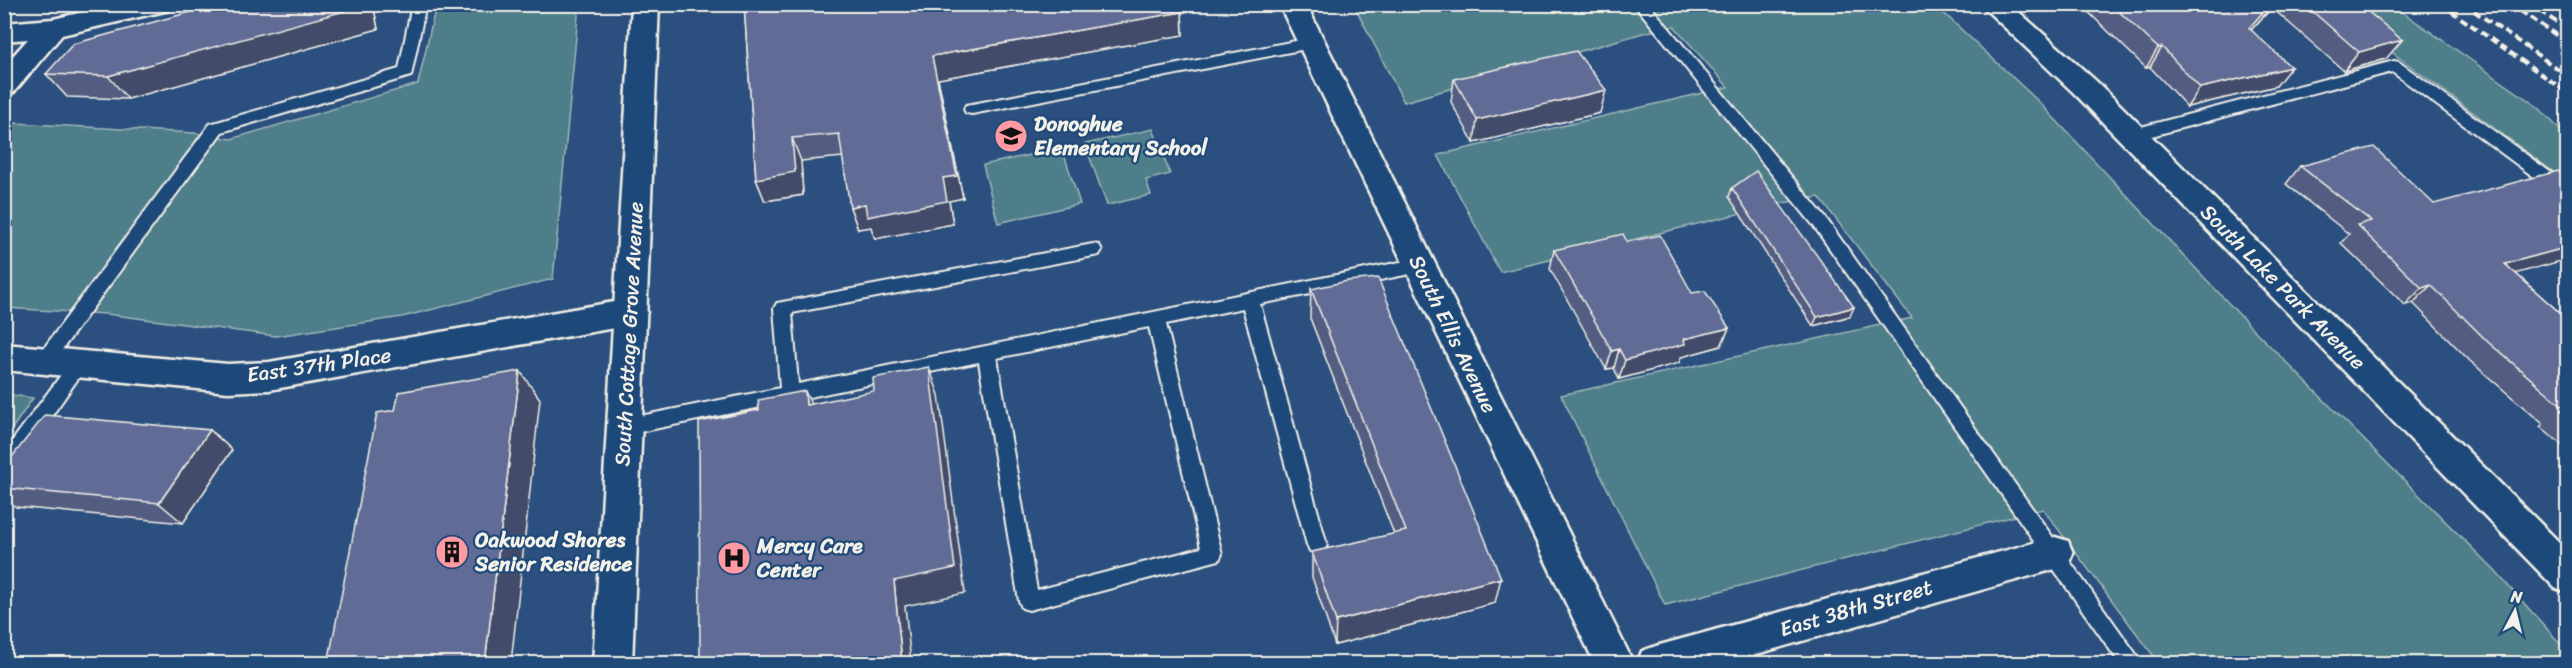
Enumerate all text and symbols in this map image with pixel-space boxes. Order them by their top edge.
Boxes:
place label: Donoghue Elementary School [1034,105,1208,167]
school or university icon: Donoghue Elementary School [993,118,1029,154]
street label: South Lake Park Avenue [2191,195,2376,380]
street label: South Cottage Grove Avenue [603,201,655,467]
street label: South Ellis Avenue [1398,248,1508,420]
street label: East 37th Place [244,336,394,394]
place label: Oakwood Shores Senior Residence [474,521,632,583]
place label: Mercy Care Center [756,527,863,589]
building icon: Oakwood Shores Senior Residence [434,534,470,570]
hospital icon: Mercy Care Center [716,540,752,576]
street label: East 38th Street [1775,568,1937,648]
north arrow [2485,581,2545,641]
text: N [2509,581,2525,612]

